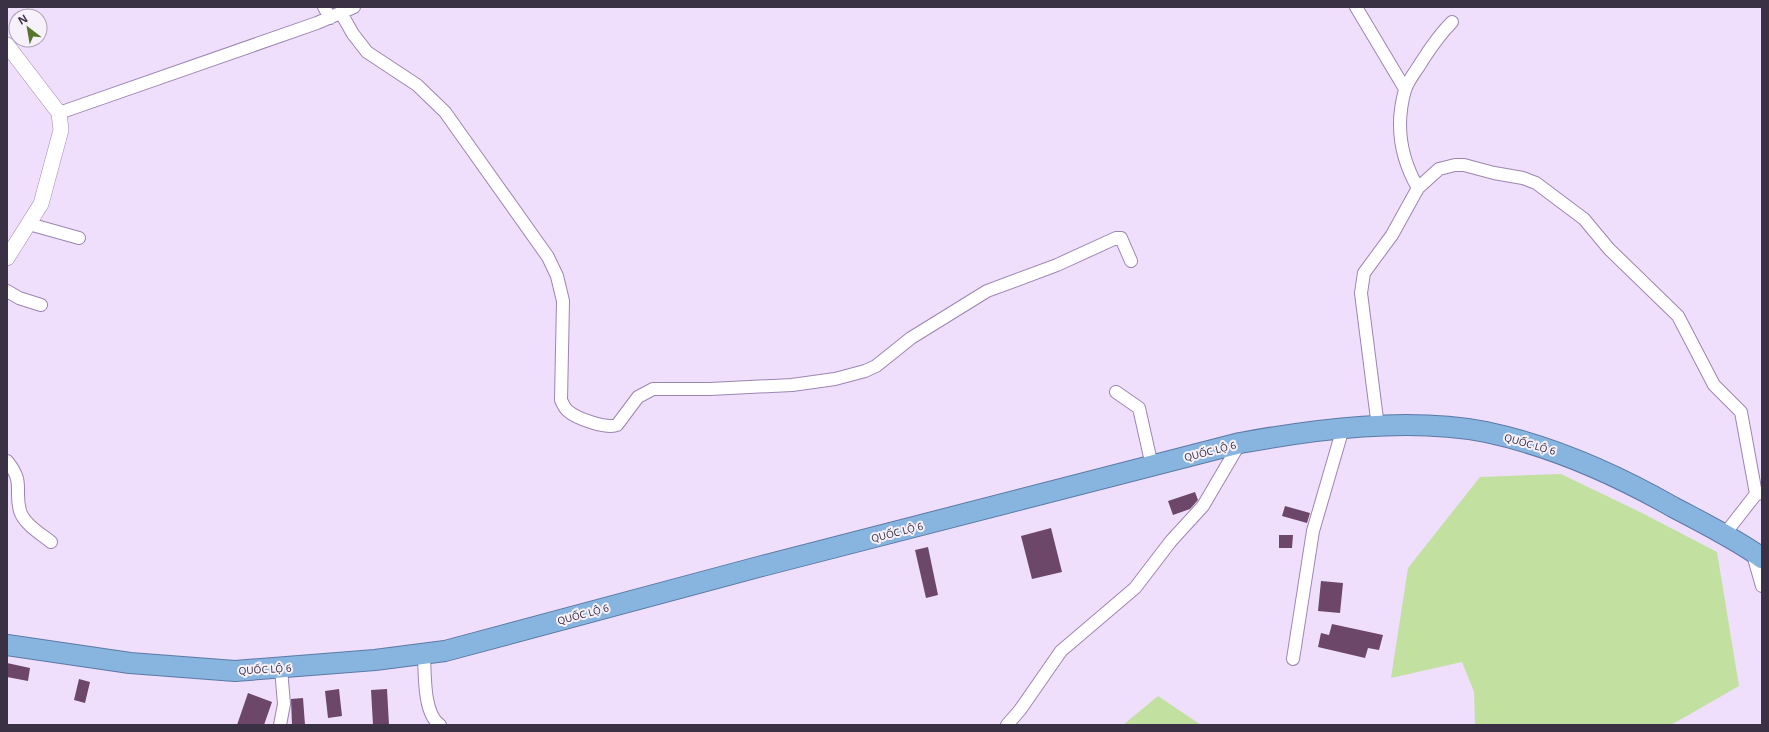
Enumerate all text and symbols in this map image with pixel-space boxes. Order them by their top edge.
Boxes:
north arrow [8,8,48,48]
text: N [15,10,30,28]
street label: QUỐC LỘ 6 [1503,430,1558,458]
street label: QUỐC LỘ 6 [1183,438,1238,464]
street label: QUỐC LỘ 6 [870,519,925,545]
street label: QUỐC LỘ 6 [556,600,611,628]
street label: QUỐC LỘ 6 [238,661,292,677]

